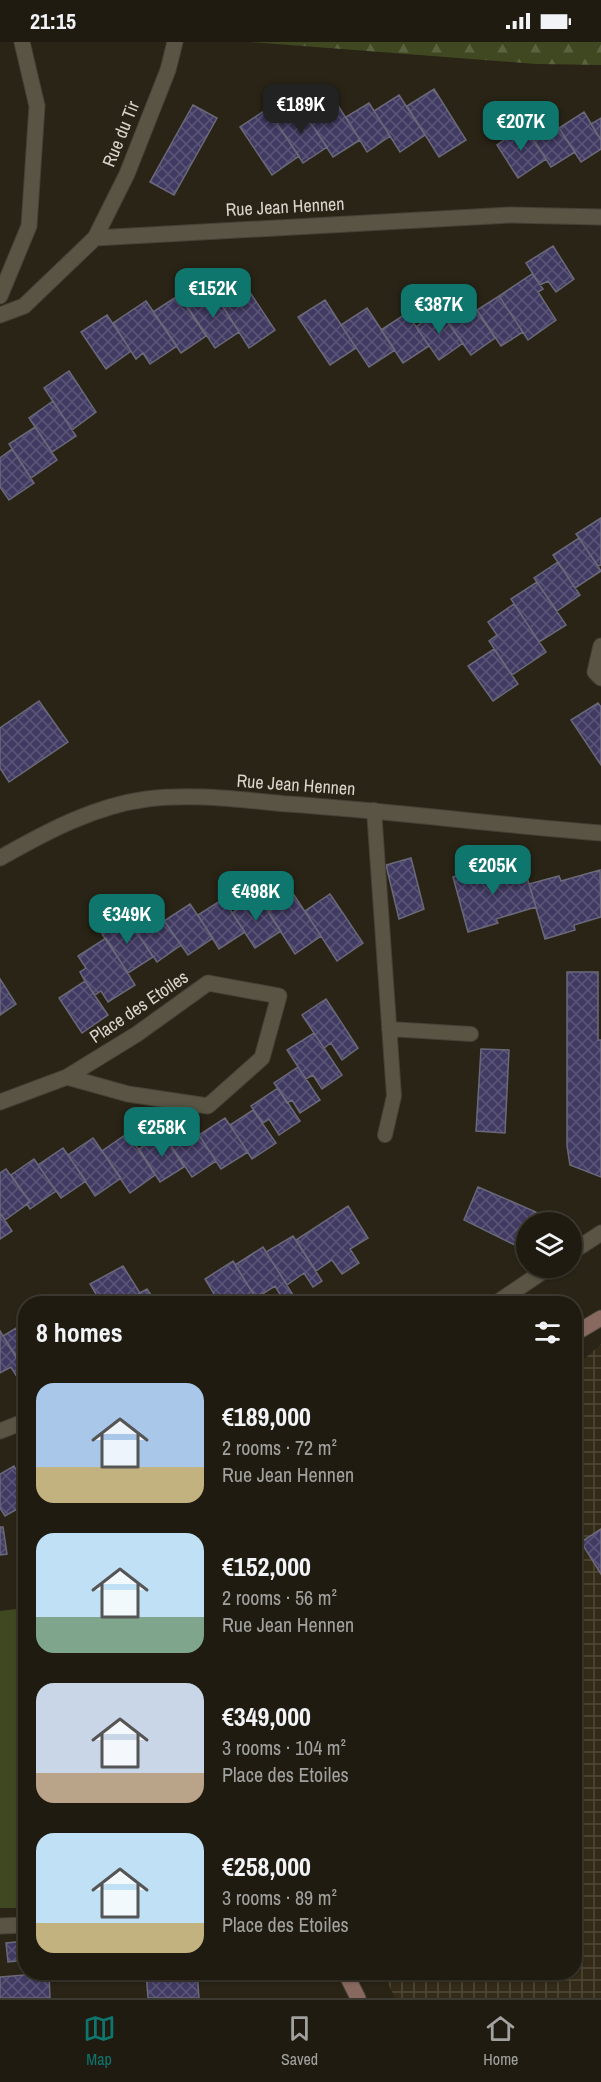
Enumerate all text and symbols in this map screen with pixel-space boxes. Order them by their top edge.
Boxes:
text: 21:15 [30,6,76,36]
pin: €189K [259,84,343,135]
text: €189K [277,90,325,117]
street label: Rue du Tir [96,97,145,171]
pin: €207K [479,101,563,152]
text: €207K [497,107,545,134]
street label: Rue Jean Hennen [225,191,345,222]
pin: €152K [171,268,255,319]
text: €152K [189,274,237,301]
pin: €387K [397,284,481,335]
text: €387K [415,290,463,317]
street label: Rue Jean Hennen [236,768,356,801]
pin: €205K [451,845,535,896]
text: €205K [469,851,517,878]
pin: €498K [214,871,298,922]
text: €498K [232,877,280,904]
pin: €349K [85,894,169,945]
text: €349K [103,900,151,927]
street label: Place des Etoiles [84,964,193,1049]
pin: €258K [120,1107,204,1158]
text: €258K [138,1113,186,1140]
map controls [516,1212,582,1278]
button: layers [516,1212,582,1278]
text: 8 homes [36,1315,123,1350]
icon: filters [531,1316,564,1349]
text: €189,000 [222,1399,311,1434]
icon: home [84,1407,156,1479]
text: 2 rooms · 72 m² [222,1434,337,1461]
text: Rue Jean Hennen [222,1461,354,1488]
text: €152,000 [222,1549,311,1584]
icon: home [84,1557,156,1629]
text: 2 rooms · 56 m² [222,1584,337,1611]
text: Rue Jean Hennen [222,1611,354,1638]
text: €349,000 [222,1699,311,1734]
icon: home [84,1707,156,1779]
text: 3 rooms · 104 m² [222,1734,346,1761]
text: Place des Etoiles [222,1761,349,1788]
text: €258,000 [222,1849,311,1884]
icon: home [84,1857,156,1929]
text: 3 rooms · 89 m² [222,1884,337,1911]
text: Place des Etoiles [222,1911,349,1938]
tab: Map [83,2012,116,2070]
tab: Saved [281,2012,318,2070]
tab: Home [483,2012,518,2070]

